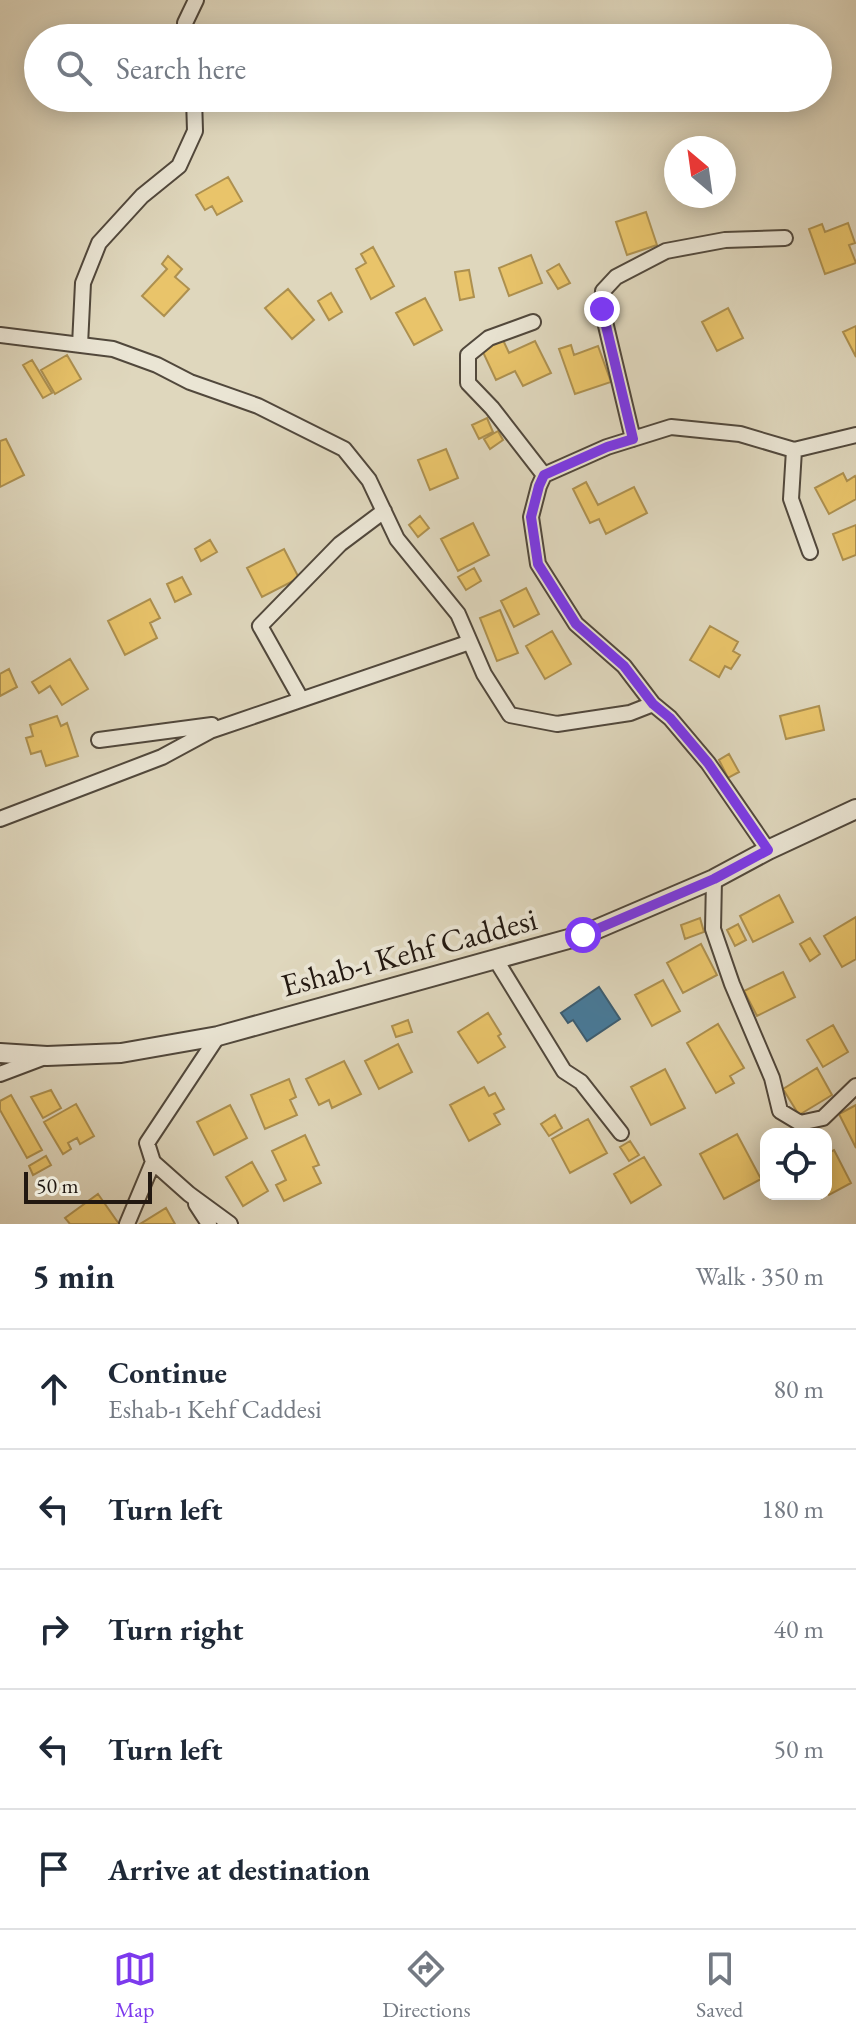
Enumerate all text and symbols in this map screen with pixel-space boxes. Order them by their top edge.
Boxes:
search box [24,24,832,112]
icon: search [52,46,96,90]
text: Search here [116,49,246,88]
north arrow [664,136,736,208]
route end [584,291,620,327]
street label: Eshab-ı Kehf Caddesi [277,898,542,1006]
route start [565,917,601,953]
map controls [760,1128,832,1200]
button: locate [760,1128,832,1200]
scale bar [24,1168,152,1204]
text: 50 m [36,1171,79,1200]
text: 5 min [32,1254,115,1298]
text: Walk · 350 m [696,1259,824,1293]
text: Continue [108,1353,227,1392]
icon: ahead [32,1367,76,1411]
text: 80 m [774,1372,824,1406]
text: Eshab-ı Kehf Caddesi [108,1392,322,1426]
icon: left [32,1487,76,1531]
text: Turn left [108,1490,222,1529]
text: 180 m [761,1492,824,1526]
icon: right [32,1607,76,1651]
text: Turn right [108,1610,244,1649]
text: 40 m [774,1612,824,1646]
icon: left [32,1727,76,1771]
text: Turn left [108,1730,222,1769]
text: 50 m [774,1732,824,1766]
icon: arrive [32,1847,76,1891]
text: Arrive at destination [108,1850,370,1889]
tab: Map [113,1947,157,2024]
tab: Directions [382,1947,471,2024]
tab: Saved [696,1947,743,2024]

